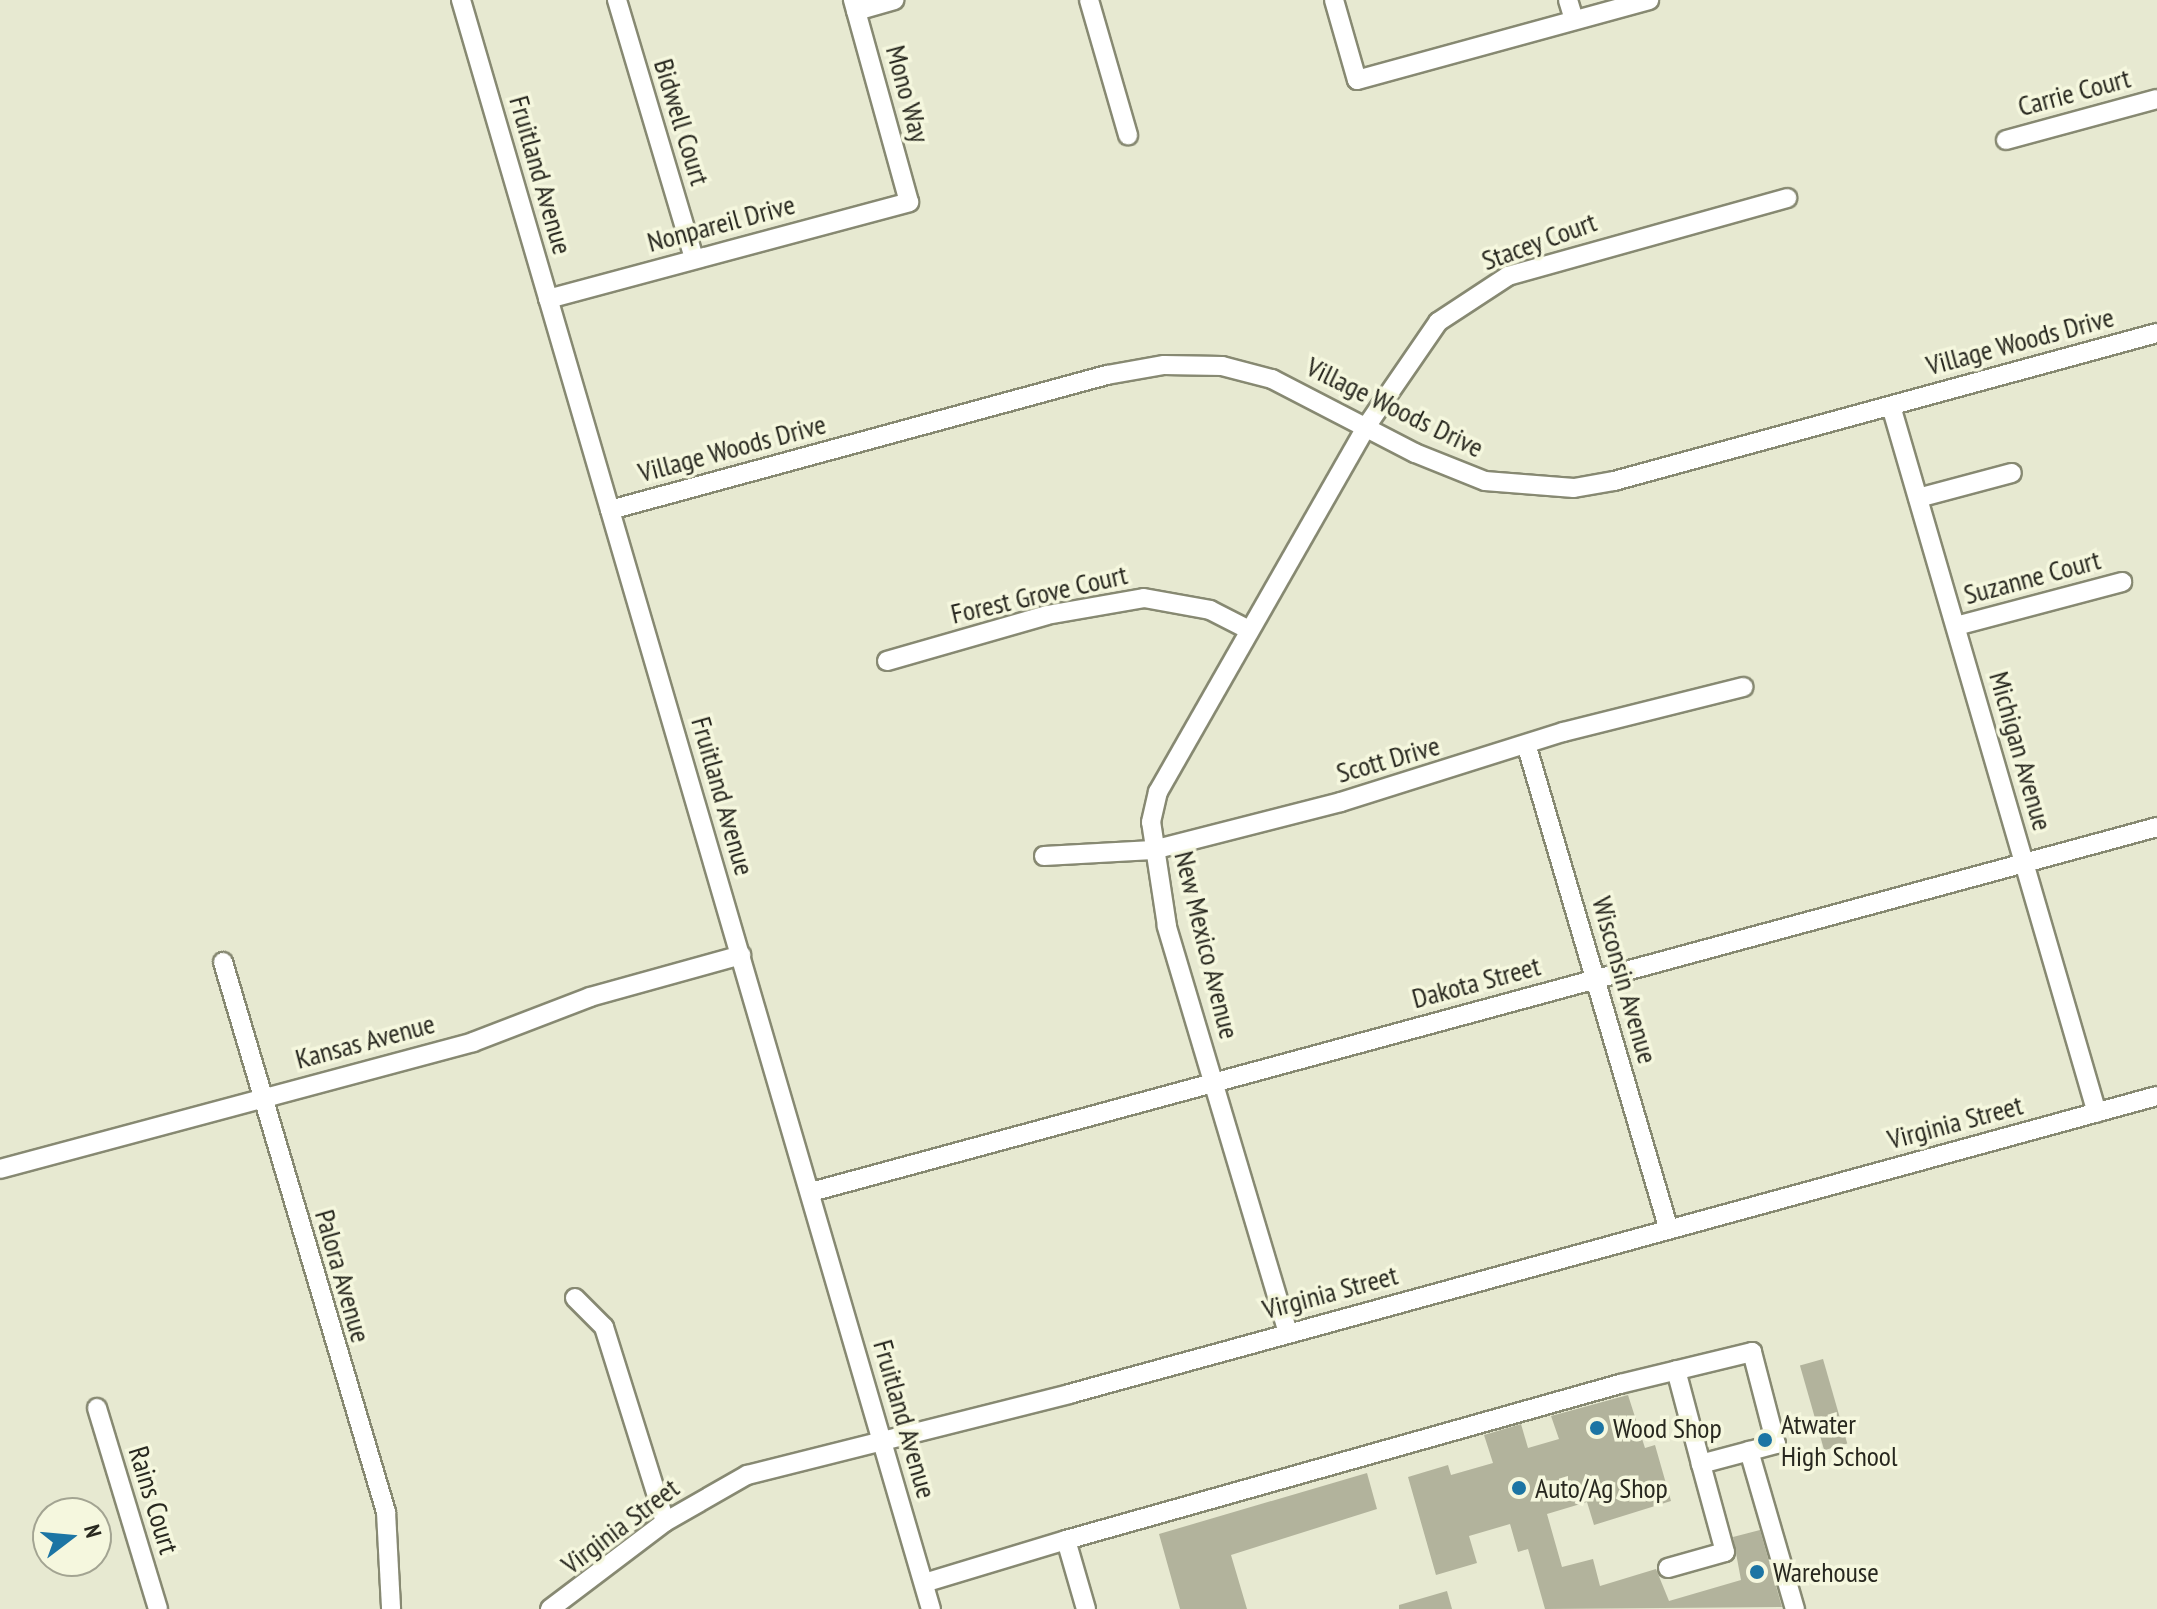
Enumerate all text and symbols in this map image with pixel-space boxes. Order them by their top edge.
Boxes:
street label: Mono Way [879,41,937,147]
street label: Bidwell Court [647,55,717,189]
street label: Carrie Court [2014,61,2134,123]
street label: Fruitland Avenue [502,92,580,258]
street label: Nonpareil Drive [643,187,799,259]
street label: Stacey Court [1477,205,1601,277]
street label: Village Woods Drive [1922,300,2118,382]
street label: Village Woods Drive [1301,350,1489,464]
street label: Village Woods Drive [634,407,830,489]
street label: Suzanne Court [1960,543,2104,611]
street label: Forest Grove Court [948,557,1130,631]
street label: Michigan Avenue [1982,667,2060,835]
street label: Fruitland Avenue [684,713,762,879]
street label: Scott Drive [1333,728,1443,790]
street label: New Mexico Avenue [1167,847,1247,1043]
street label: Wisconsin Avenue [1585,892,1665,1068]
street label: Dakota Street [1408,949,1544,1015]
street label: Kansas Avenue [291,1006,439,1076]
street label: Virginia Street [1884,1088,2026,1156]
street label: Palora Avenue [308,1205,378,1347]
street label: Virginia Street [1259,1258,1401,1326]
street label: Fruitland Avenue [866,1336,944,1502]
place label: Atwater High School [1781,1407,1897,1473]
place label: Wood Shop [1613,1411,1722,1445]
marker: Wood Shop [1588,1419,1606,1437]
marker: Atwater High School [1756,1431,1774,1449]
street label: Rains Court [122,1442,186,1558]
street label: Virginia Street [555,1471,685,1581]
place label: Auto/Ag Shop [1535,1471,1668,1505]
marker: Auto/Ag Shop [1510,1479,1528,1497]
north arrow [32,1497,112,1577]
text: N [78,1521,108,1541]
place label: Warehouse [1773,1555,1879,1589]
marker: Warehouse [1748,1563,1766,1581]

